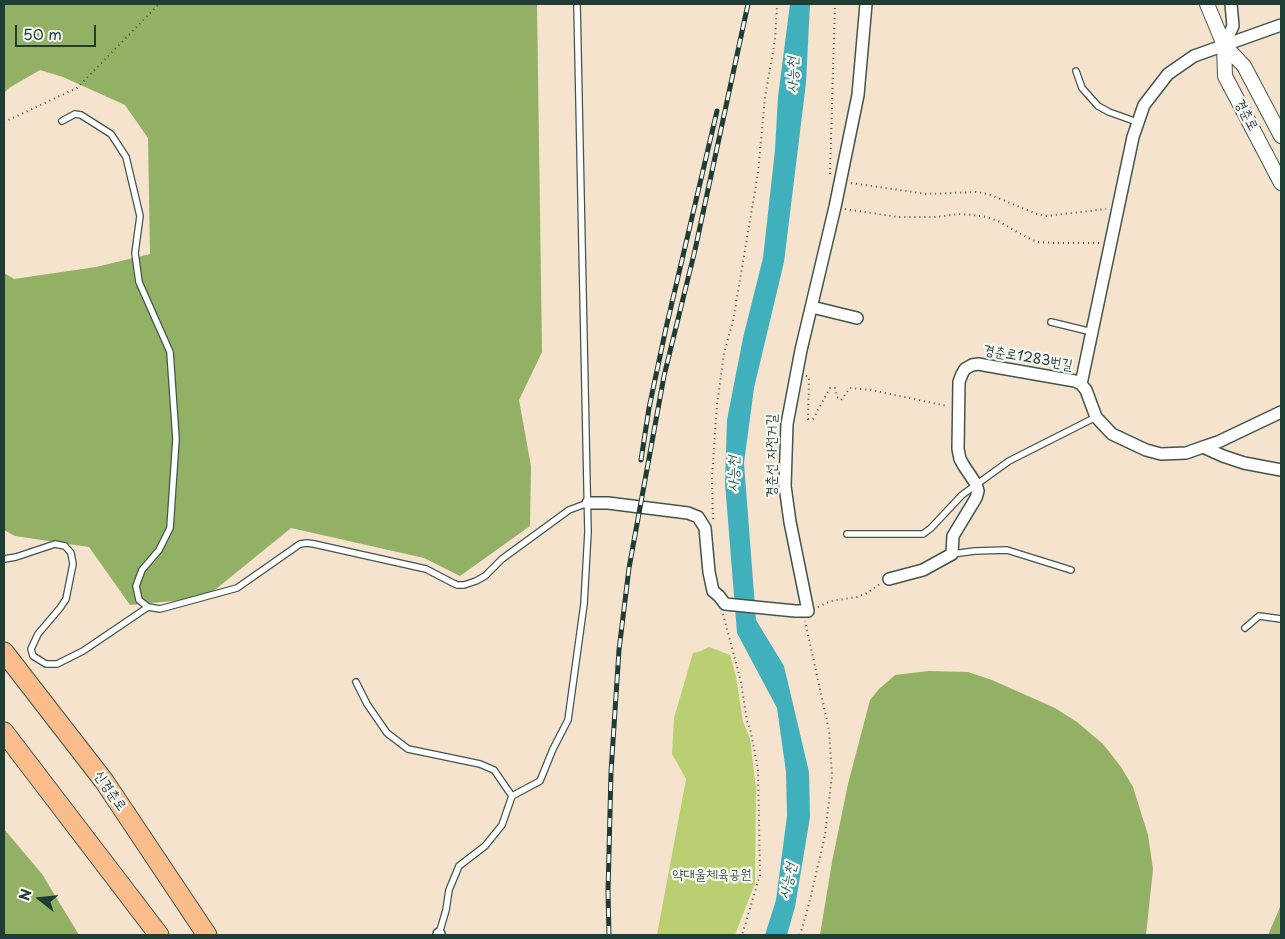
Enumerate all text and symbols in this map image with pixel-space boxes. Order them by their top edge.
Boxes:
scale bar [18,15,99,47]
text: 50 m [23,22,62,45]
water label: 사능천 [784,57,802,93]
street label: 경춘로 [1231,96,1261,134]
street label: 경춘로1283번길 [982,342,1074,374]
street label: 경춘선 자전거길 [764,414,780,498]
water label: 사능천 [725,456,743,492]
street label: 신경춘로 [90,768,130,814]
water label: 사능천 [775,861,801,901]
park label: 약대울체육공원 [673,867,751,883]
north arrow [15,874,65,924]
text: N [13,887,37,903]

